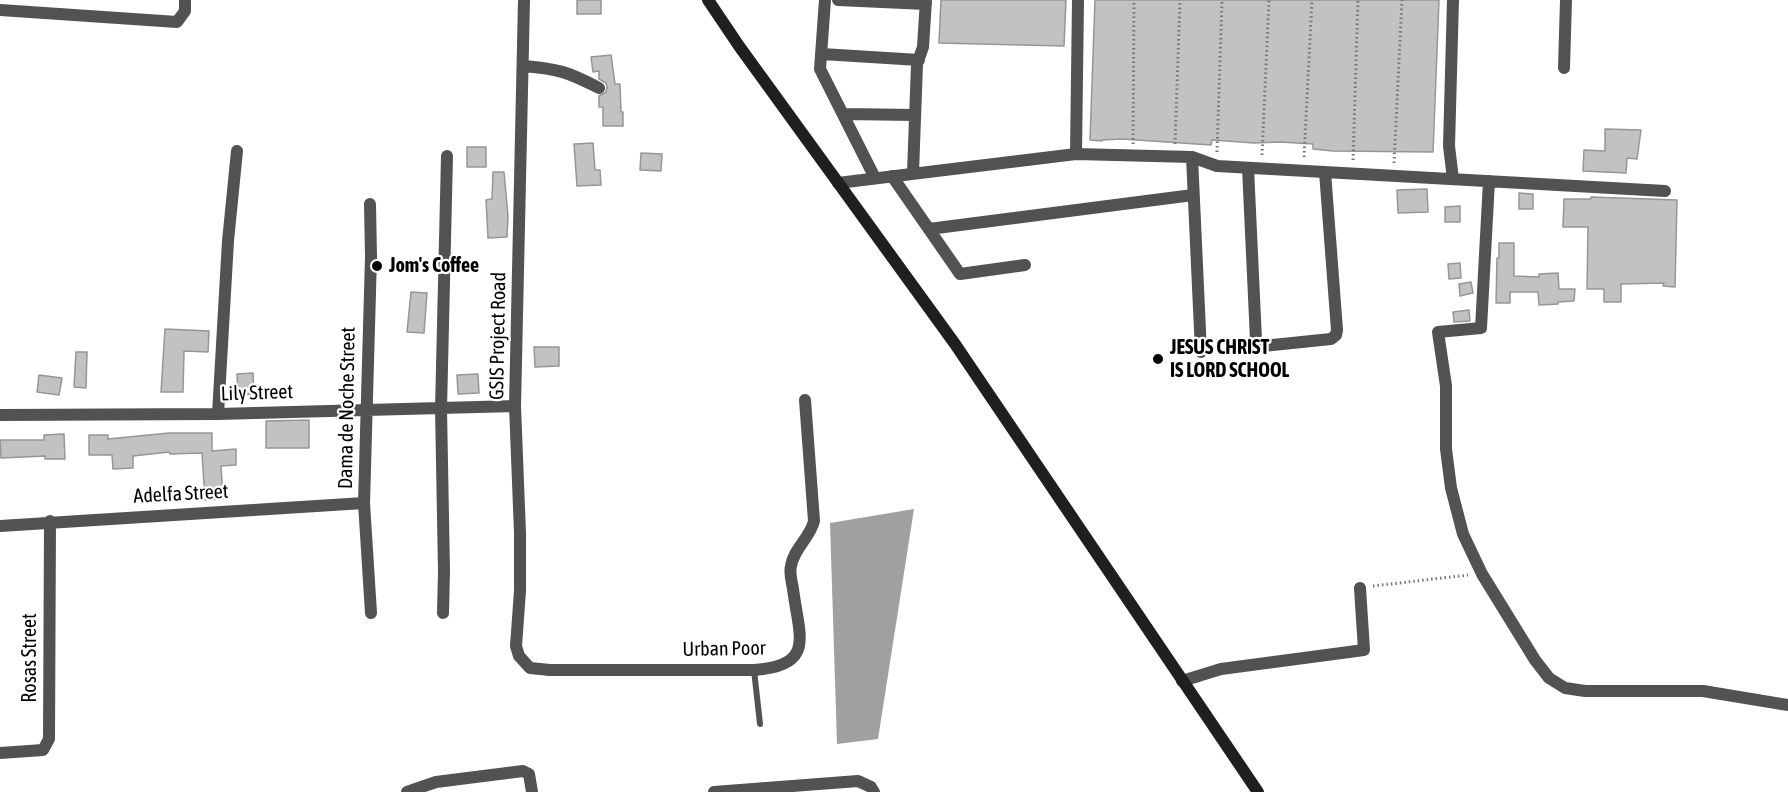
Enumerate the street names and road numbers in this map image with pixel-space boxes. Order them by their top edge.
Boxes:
street label: GSIS Project Road [485,272,511,400]
street label: Dama de Noche Street [334,327,360,489]
street label: Lily Street [220,380,294,406]
street label: Adelfa Street [133,480,229,508]
street label: Rosas Street [18,613,42,703]
street label: Urban Poor [682,636,766,662]

